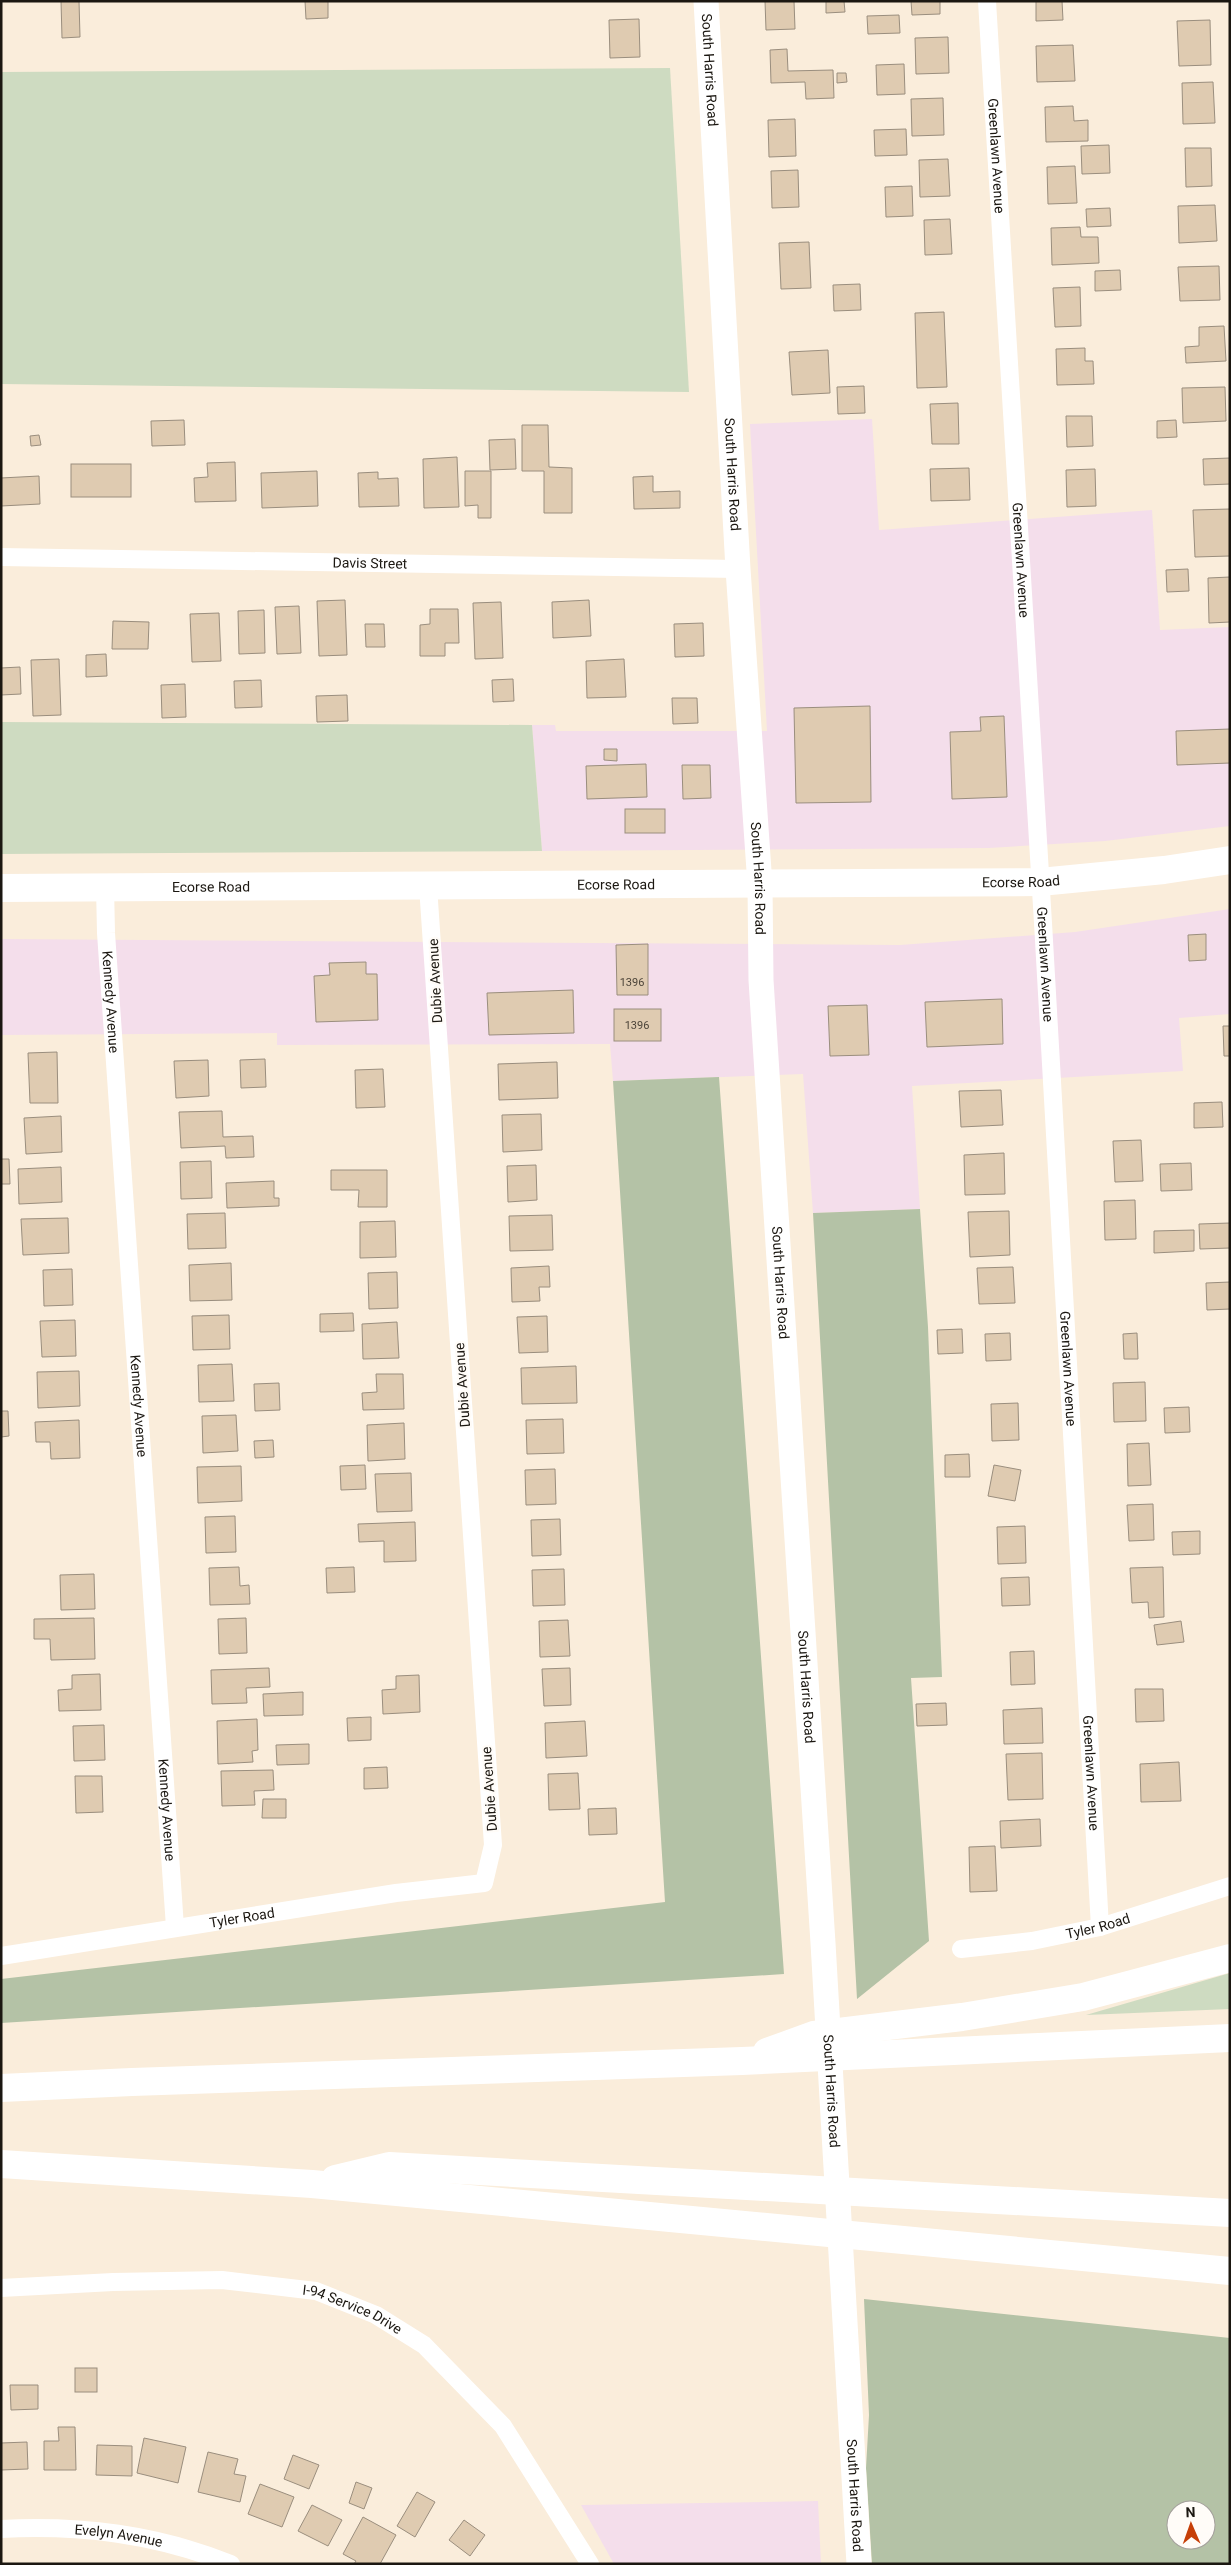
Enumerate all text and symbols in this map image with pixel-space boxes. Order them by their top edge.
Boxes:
street label: South Harris Road [699,13,721,127]
street label: Greenlawn Avenue [985,98,1008,214]
street label: South Harris Road [721,417,744,531]
street label: Greenlawn Avenue [1009,502,1032,618]
street label: Davis Street [333,554,408,572]
street label: South Harris Road [748,821,769,935]
street label: Ecorse Road [982,872,1061,890]
street label: Ecorse Road [577,876,655,893]
street label: Ecorse Road [172,879,250,895]
street label: Greenlawn Avenue [1034,906,1057,1022]
street label: Dubie Avenue [425,938,445,1024]
street label: Kennedy Avenue [99,950,122,1054]
house number: 1396 [620,976,644,989]
house number: 1396 [625,1019,649,1032]
street label: South Harris Road [769,1226,792,1340]
street label: Greenlawn Avenue [1057,1311,1080,1427]
street label: Dubie Avenue [451,1342,473,1428]
street label: Kennedy Avenue [127,1354,150,1458]
street label: South Harris Road [795,1630,818,1744]
street label: Greenlawn Avenue [1080,1715,1103,1831]
street label: Dubie Avenue [478,1746,500,1832]
street label: Kennedy Avenue [155,1758,178,1862]
street label: Tyler Road [208,1904,276,1931]
street label: Tyler Road [1064,1910,1132,1942]
street label: South Harris Road [820,2034,843,2148]
street label: I-94 Service Drive [302,2281,405,2337]
street label: South Harris Road [844,2438,866,2552]
north arrow [1166,2500,1216,2550]
text: N [1185,2504,1196,2520]
street label: Evelyn Avenue [74,2521,164,2550]

